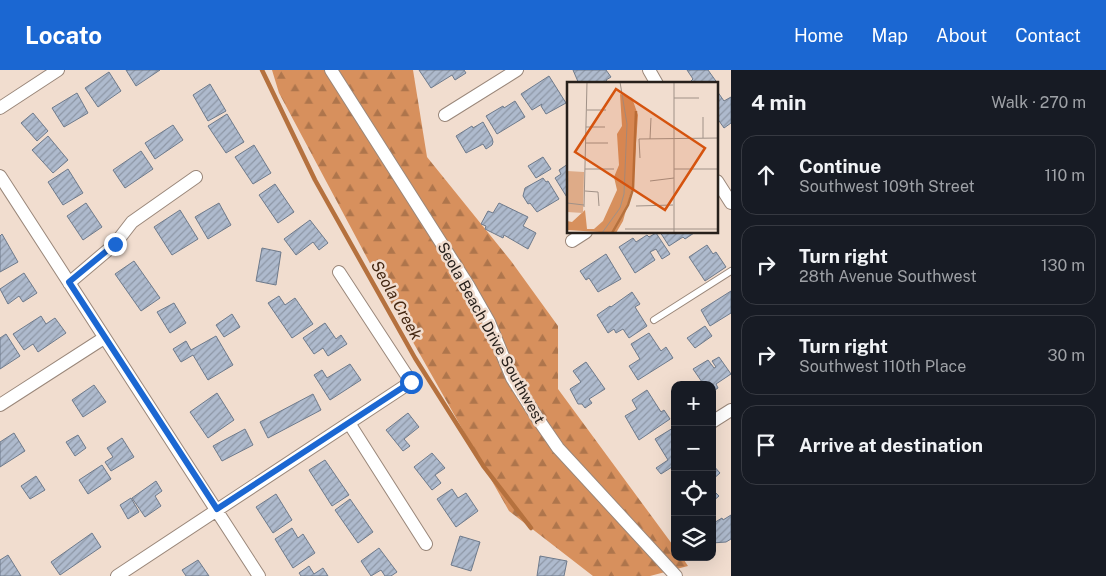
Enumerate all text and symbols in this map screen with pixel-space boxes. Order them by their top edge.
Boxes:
text: Locato [25,21,102,49]
text: Home [794,25,844,46]
text: Map [872,25,908,46]
text: About [936,25,987,46]
text: Contact [1015,25,1081,46]
inset map [567,82,718,234]
text: 4 min [751,90,806,115]
text: Walk · 270 m [991,93,1086,112]
text: Continue [799,155,881,177]
icon: ahead [752,161,780,189]
text: 110 m [1044,166,1085,185]
text: Southwest 109th Street [799,177,975,196]
route end [104,233,127,256]
street label: Seola Beach Drive Southwest [434,239,549,427]
text: Turn right [799,245,888,267]
icon: right [752,251,780,279]
text: 130 m [1041,256,1085,275]
water label: Seola Creek [367,257,426,343]
text: 28th Avenue Southwest [799,267,977,286]
text: Turn right [799,335,888,357]
icon: right [752,341,780,369]
text: 30 m [1048,346,1085,365]
text: Southwest 110th Place [799,357,966,376]
route start [400,371,423,394]
map controls [671,381,716,561]
button: + [671,381,716,426]
button: − [671,426,716,471]
icon: arrive [752,431,780,459]
text: Arrive at destination [799,434,983,456]
button: locate [671,471,716,516]
button: layers [671,516,716,561]

